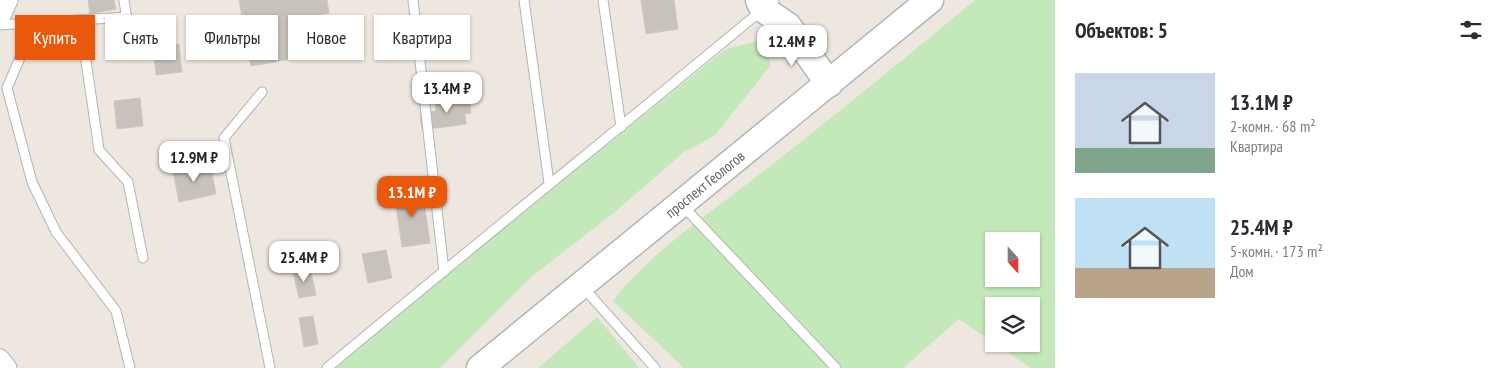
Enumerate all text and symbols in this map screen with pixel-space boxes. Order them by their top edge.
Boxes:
chip: Купить [15,15,95,60]
chip: Снять [105,15,176,60]
chip: Фильтры [186,15,278,60]
chip: Новое [288,15,364,60]
chip: Квартира [374,15,470,60]
icon: filters [1457,16,1485,44]
text: Объектов: 5 [1075,17,1168,44]
pin: 12.4M ₽ [746,24,838,67]
text: 12.4M ₽ [768,31,816,51]
pin: 13.4M ₽ [401,72,493,114]
text: 13.4M ₽ [423,78,471,98]
text: 13.1M ₽ [1230,89,1293,116]
icon: home [1115,93,1175,153]
text: 2-комн. · 68 m² [1230,116,1316,136]
text: Квартира [1230,136,1283,156]
pin: 12.9M ₽ [148,140,240,183]
street label: проспект Геологов [661,146,749,222]
text: 12.9M ₽ [170,147,218,167]
pin: 13.1M ₽ [366,176,458,218]
text: 13.1M ₽ [388,182,436,202]
text: 25.4M ₽ [1230,214,1293,241]
icon: home [1115,218,1175,278]
north arrow [985,232,1040,288]
map controls [985,232,1040,352]
pin: 25.4M ₽ [258,240,350,283]
text: 5-комн. · 173 m² [1230,241,1323,261]
text: 25.4M ₽ [280,247,328,267]
text: Дом [1230,261,1254,281]
button: layers [985,297,1040,352]

